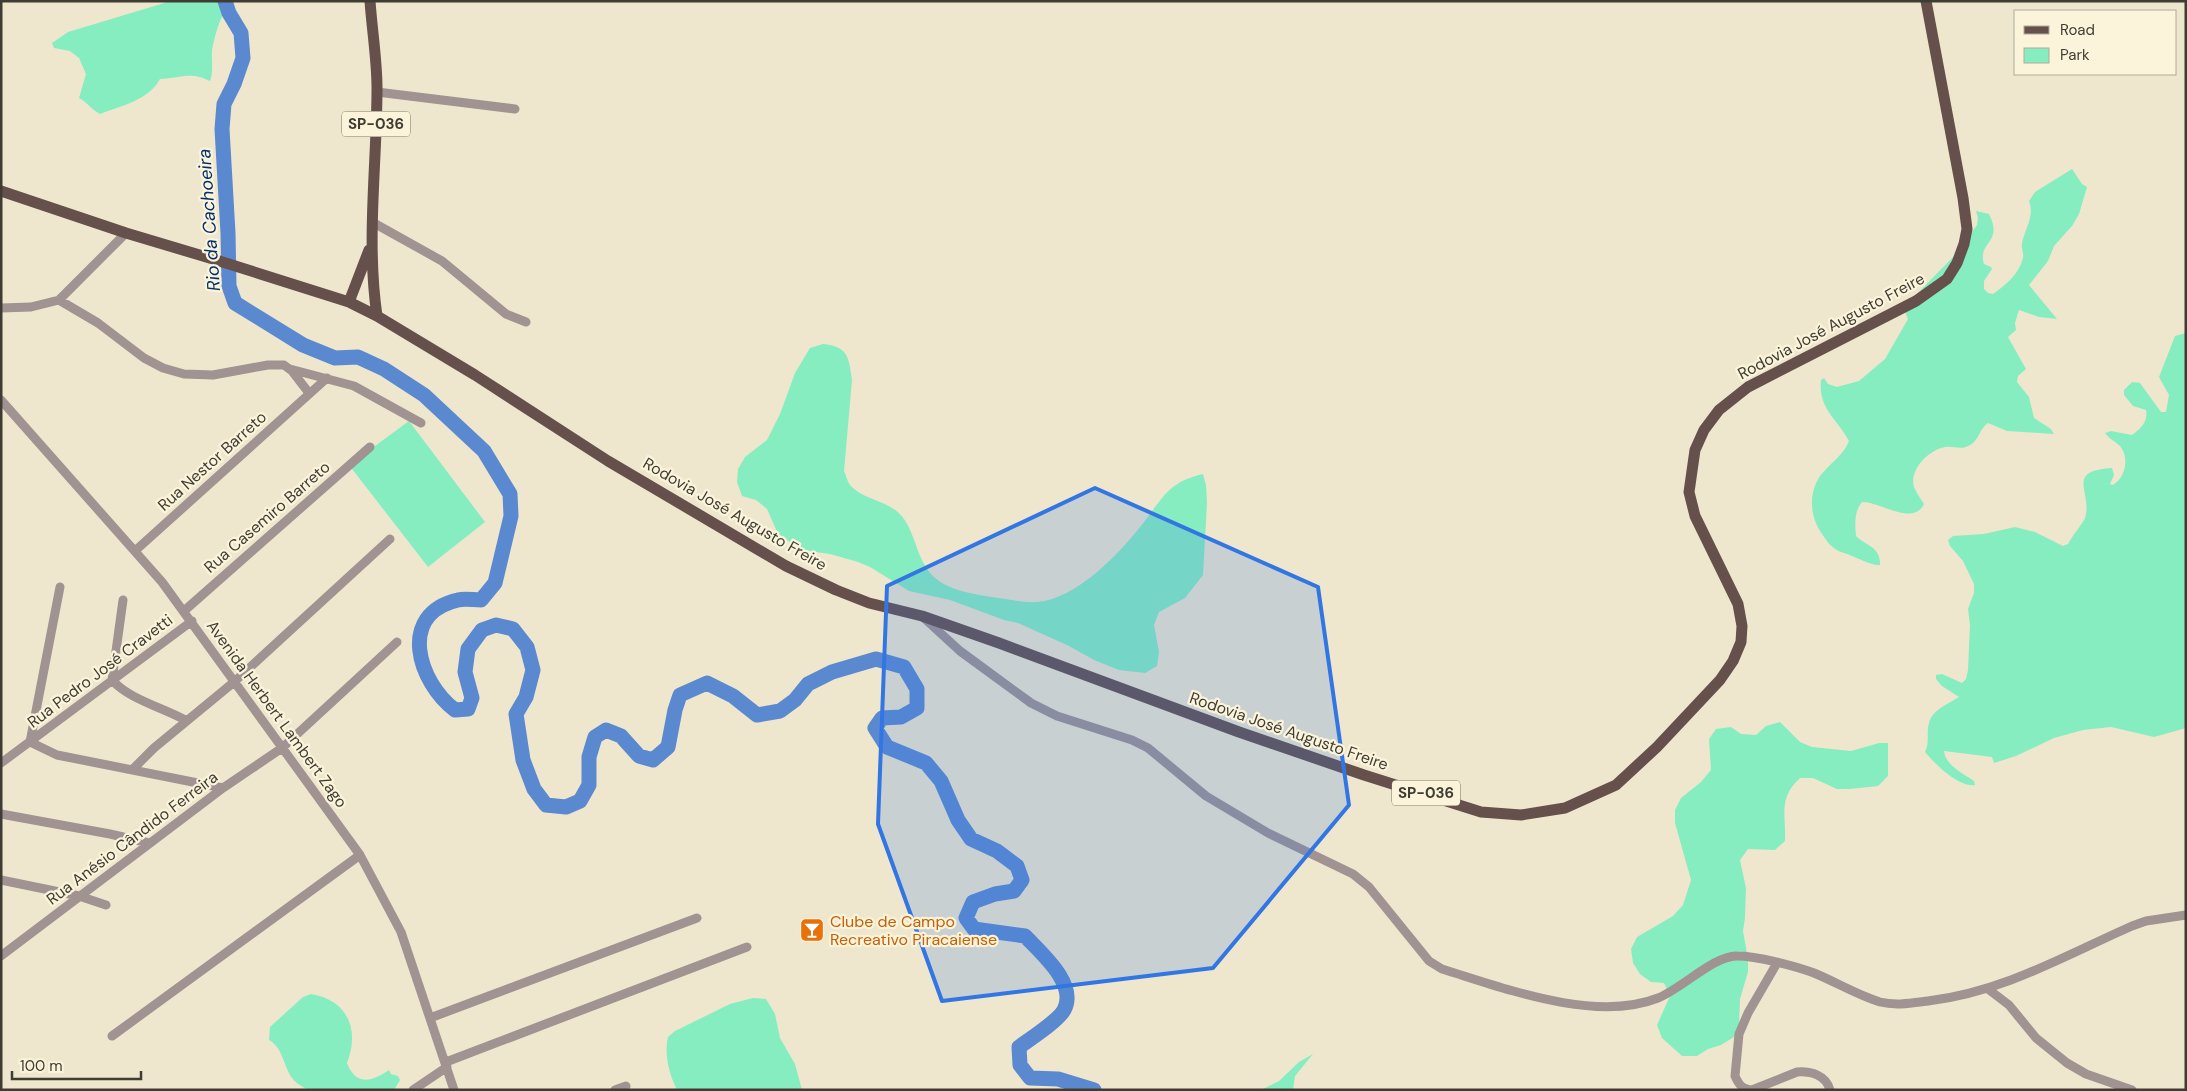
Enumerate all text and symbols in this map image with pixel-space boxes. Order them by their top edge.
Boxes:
legend [2014,10,2177,75]
text: Road [2060,20,2095,40]
text: Park [2060,45,2090,65]
road number: SP-036 [342,112,410,136]
water label: Rio da Cachoeira [192,148,226,292]
street label: Rodovia José Augusto Freire [1734,268,1928,384]
street label: Rua Nestor Barreto [153,407,271,515]
street label: Rodovia José Augusto Freire [639,453,831,575]
street label: Rua Casemiro Barreto [199,456,335,578]
street label: Rua Pedro José Cravetti [23,609,177,733]
street label: Avenida Herbert Lambert Zago [202,616,352,812]
street label: Rodovia José Augusto Freire [1187,687,1391,775]
street label: Rua Anésio Cândido Ferreira [42,767,222,909]
road number: SP-036 [1392,780,1460,806]
place label: Clube de Campo Recreativo Piracaiense [830,911,997,950]
bar icon: Clube de Campo Recreativo Piracaiense [799,917,825,943]
scale bar [12,1048,141,1080]
text: 100 m [20,1056,63,1076]

